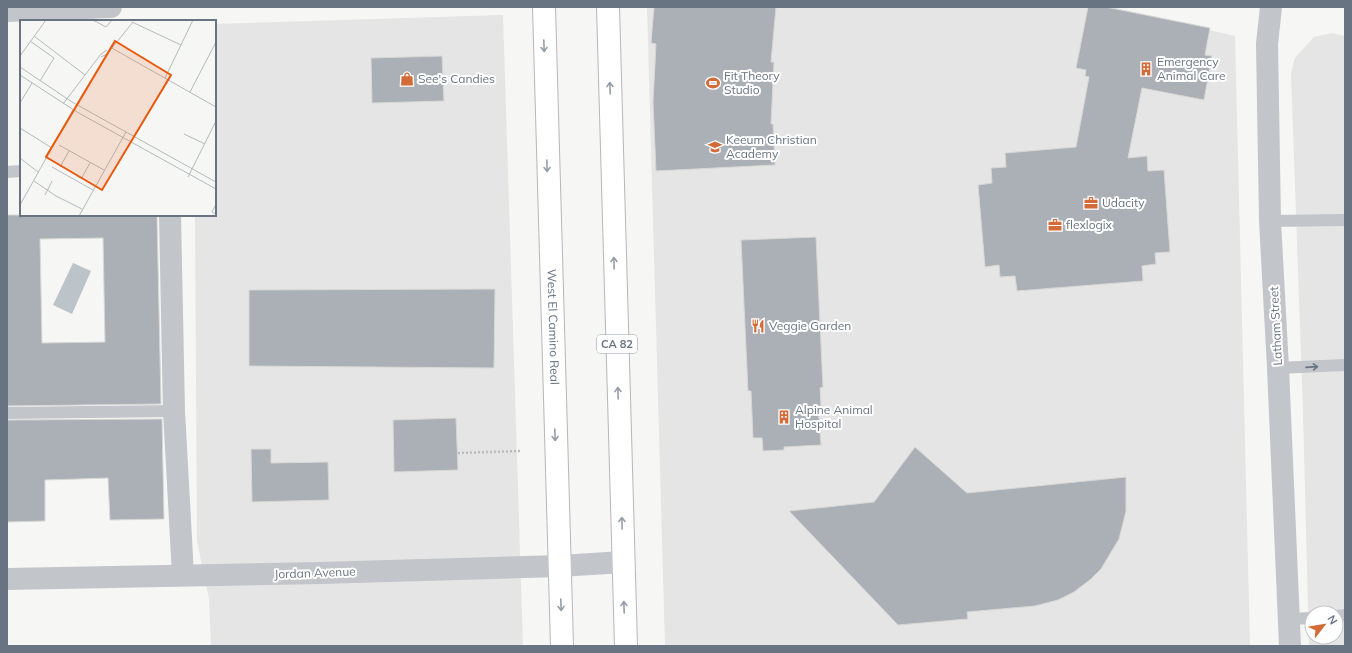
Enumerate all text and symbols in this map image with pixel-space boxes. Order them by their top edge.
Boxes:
inset map [20,20,216,216]
one-way arrow [540,39,548,52]
place label: Emergency Animal Care [1157,54,1225,83]
building icon: Emergency Animal Care [1138,61,1154,77]
place label: Fit Theory Studio [724,68,780,97]
shop icon: See's Candies [399,71,415,87]
place label: See's Candies [418,71,495,86]
sports icon: Fit Theory Studio [705,75,721,91]
one-way arrow [607,82,614,95]
place label: Keeum Christian Academy [726,132,817,161]
school or university icon: Keeum Christian Academy [707,139,723,155]
one-way arrow [544,159,551,172]
office icon: Udacity [1083,195,1099,211]
place label: Udacity [1102,195,1145,210]
office icon: flexlogix [1047,217,1063,233]
place label: flexlogix [1066,217,1113,232]
one-way arrow [610,257,618,270]
street label: West El Camino Real [544,269,563,385]
street label: Latham Street [1266,286,1285,366]
restaurant icon: Veggie Garden [750,318,766,334]
place label: Veggie Garden [769,318,851,333]
road number: CA 82 [597,335,637,353]
one-way arrow [1305,364,1318,371]
one-way arrow [614,387,622,400]
place label: Alpine Animal Hospital [795,402,873,431]
building icon: Alpine Animal Hospital [776,409,792,425]
one-way arrow [551,428,559,441]
one-way arrow [618,517,626,530]
street label: Jordan Avenue [274,564,356,581]
one-way arrow [557,598,565,611]
one-way arrow [621,601,628,614]
north arrow [1304,605,1344,645]
text: N [1324,613,1341,627]

